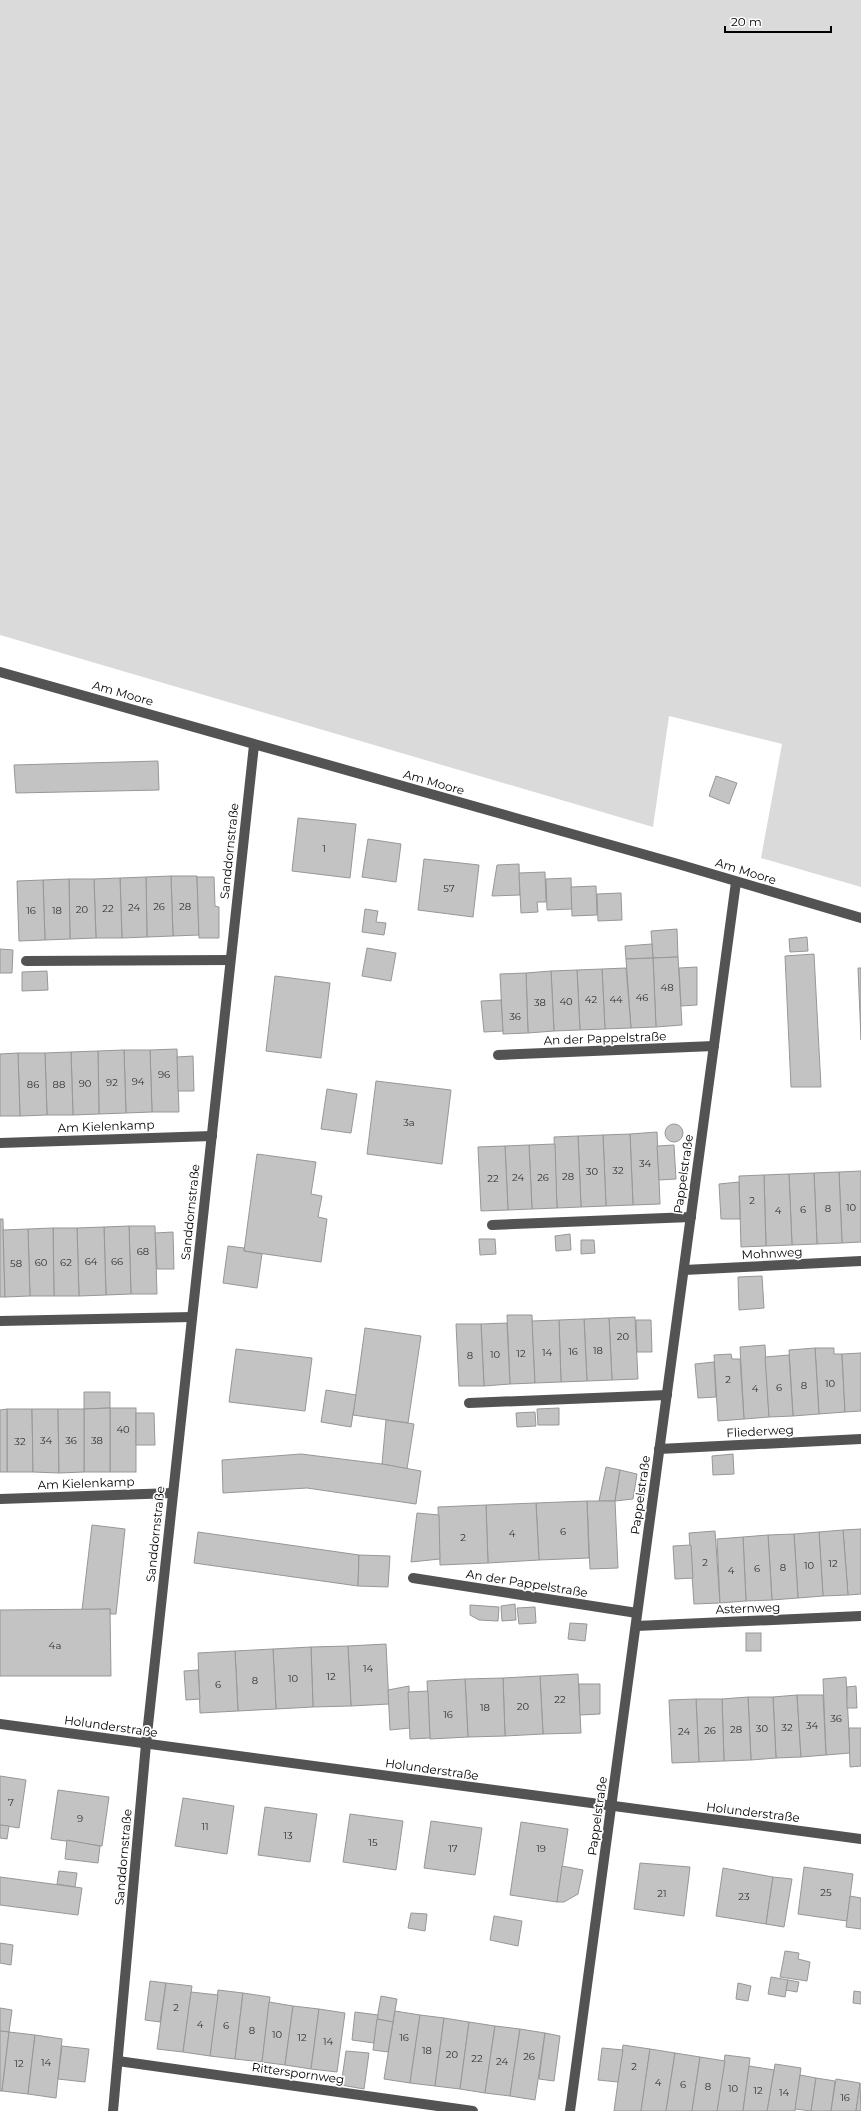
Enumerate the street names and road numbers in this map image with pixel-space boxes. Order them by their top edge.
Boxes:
street label: Am Moore [91,677,155,709]
street label: Am Moore [402,766,466,798]
street label: Sanddornstraße [216,802,242,900]
street label: Am Moore [714,855,778,887]
street label: An der Pappelstraße [543,1028,667,1048]
street label: Am Kielenkamp [57,1117,155,1135]
street label: Pappelstraße [670,1134,696,1214]
street label: Sanddornstraße [177,1163,203,1261]
street label: Mohnweg [741,1244,803,1262]
street label: Fliederweg [726,1422,794,1440]
street label: Pappelstraße [627,1455,653,1535]
street label: Am Kielenkamp [37,1474,135,1492]
street label: Sanddornstraße [142,1485,168,1583]
street label: An der Pappelstraße [465,1566,589,1600]
street label: Asternweg [715,1599,781,1617]
street label: Holunderstraße [63,1712,159,1740]
street label: Holunderstraße [384,1755,480,1783]
street label: Pappelstraße [584,1776,610,1856]
street label: Holunderstraße [705,1799,801,1825]
street label: Sanddornstraße [111,1808,135,1906]
street label: Ritterspornweg [251,2059,345,2087]

